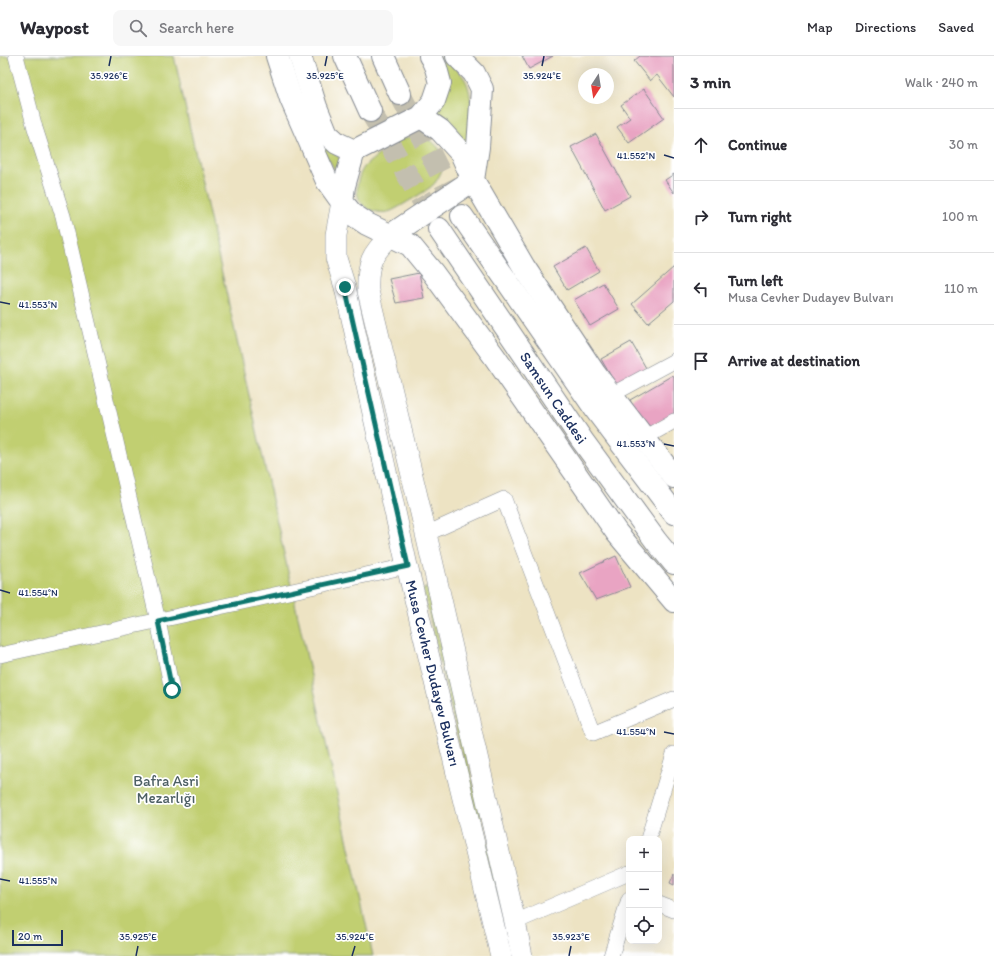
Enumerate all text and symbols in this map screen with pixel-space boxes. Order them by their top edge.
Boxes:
search box [113,10,393,46]
text: Waypost [20,16,89,39]
icon: search [127,17,149,39]
text: Search here [159,19,234,37]
text: Map [807,19,833,36]
text: Directions [855,19,916,36]
text: Saved [938,19,974,36]
north arrow [578,68,614,104]
text: 35.926°E [90,69,128,82]
text: 35.925°E [306,69,344,82]
text: 35.924°E [523,69,562,82]
text: 3 min [690,72,731,92]
text: Walk · 240 m [905,75,978,90]
icon: ahead [690,134,712,156]
text: Continue [728,136,787,154]
text: 30 m [949,137,978,152]
text: 41.552°N [617,149,656,162]
icon: right [690,206,712,228]
text: Turn right [728,208,792,226]
text: 100 m [942,209,978,224]
text: Turn left [728,272,783,290]
route end [336,278,354,296]
icon: left [690,278,712,300]
text: 110 m [944,281,978,296]
text: Musa Cevher Dudayev Bulvarı [728,290,894,305]
text: 41.553°N [19,298,58,311]
street label: Samsun Caddesi [516,348,591,448]
icon: arrive [690,350,712,372]
text: Arrive at destination [728,352,860,370]
text: 41.553°N [617,437,656,450]
street label: Musa Cevher Dudayev Bulvarı [402,578,464,768]
text: 41.554°N [18,586,58,599]
route start [163,681,181,699]
text: 41.554°N [616,725,656,738]
park label: Bafra Asri Mezarlığı [133,772,199,807]
map controls [626,836,662,944]
button: + [626,836,662,872]
button: − [626,872,662,908]
text: 41.555°N [19,874,58,887]
button: locate [626,908,662,944]
scale bar [12,928,63,947]
text: 20 m [18,930,42,943]
text: 35.925°E [119,930,157,943]
text: 35.924°E [336,930,375,943]
text: 35.923°E [552,930,590,943]

